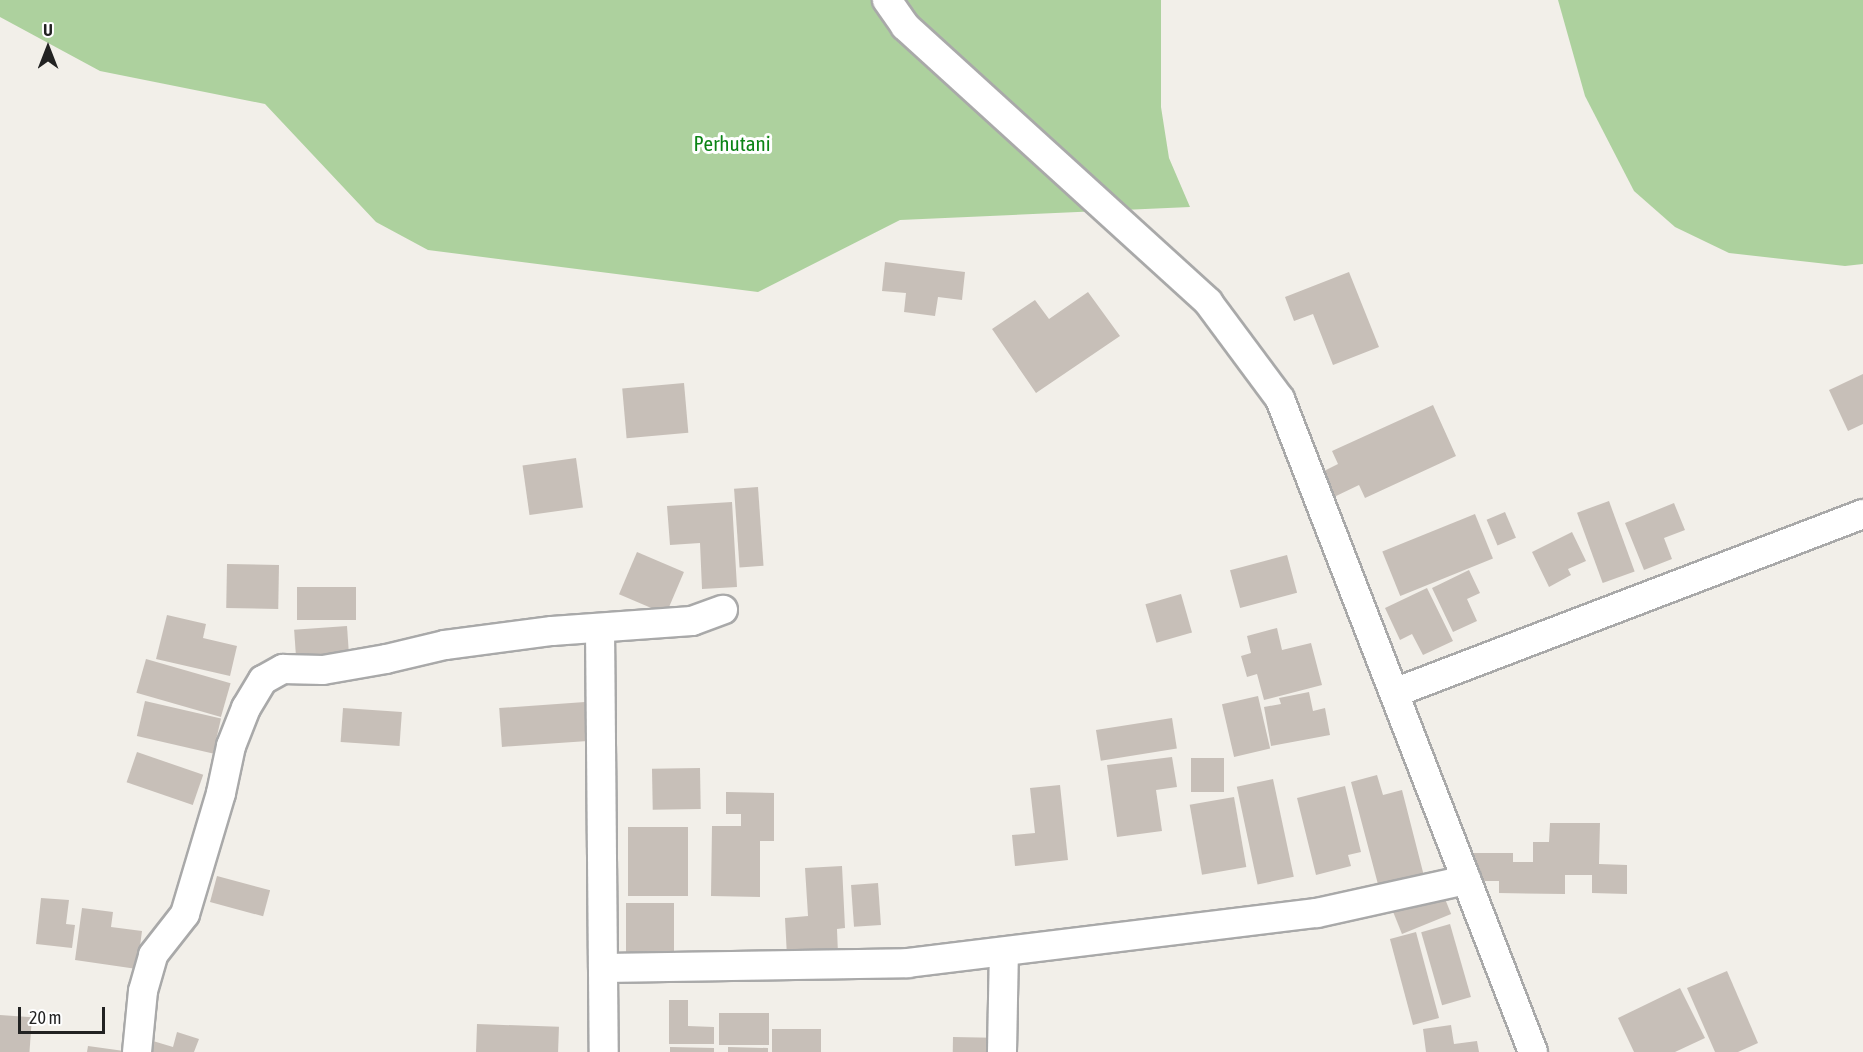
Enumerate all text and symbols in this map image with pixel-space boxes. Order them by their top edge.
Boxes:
north arrow [18,18,78,78]
text: U [43,21,53,39]
park label: Perhutani [694,130,770,156]
scale bar [21,995,108,1033]
text: 20 m [29,1007,61,1028]

